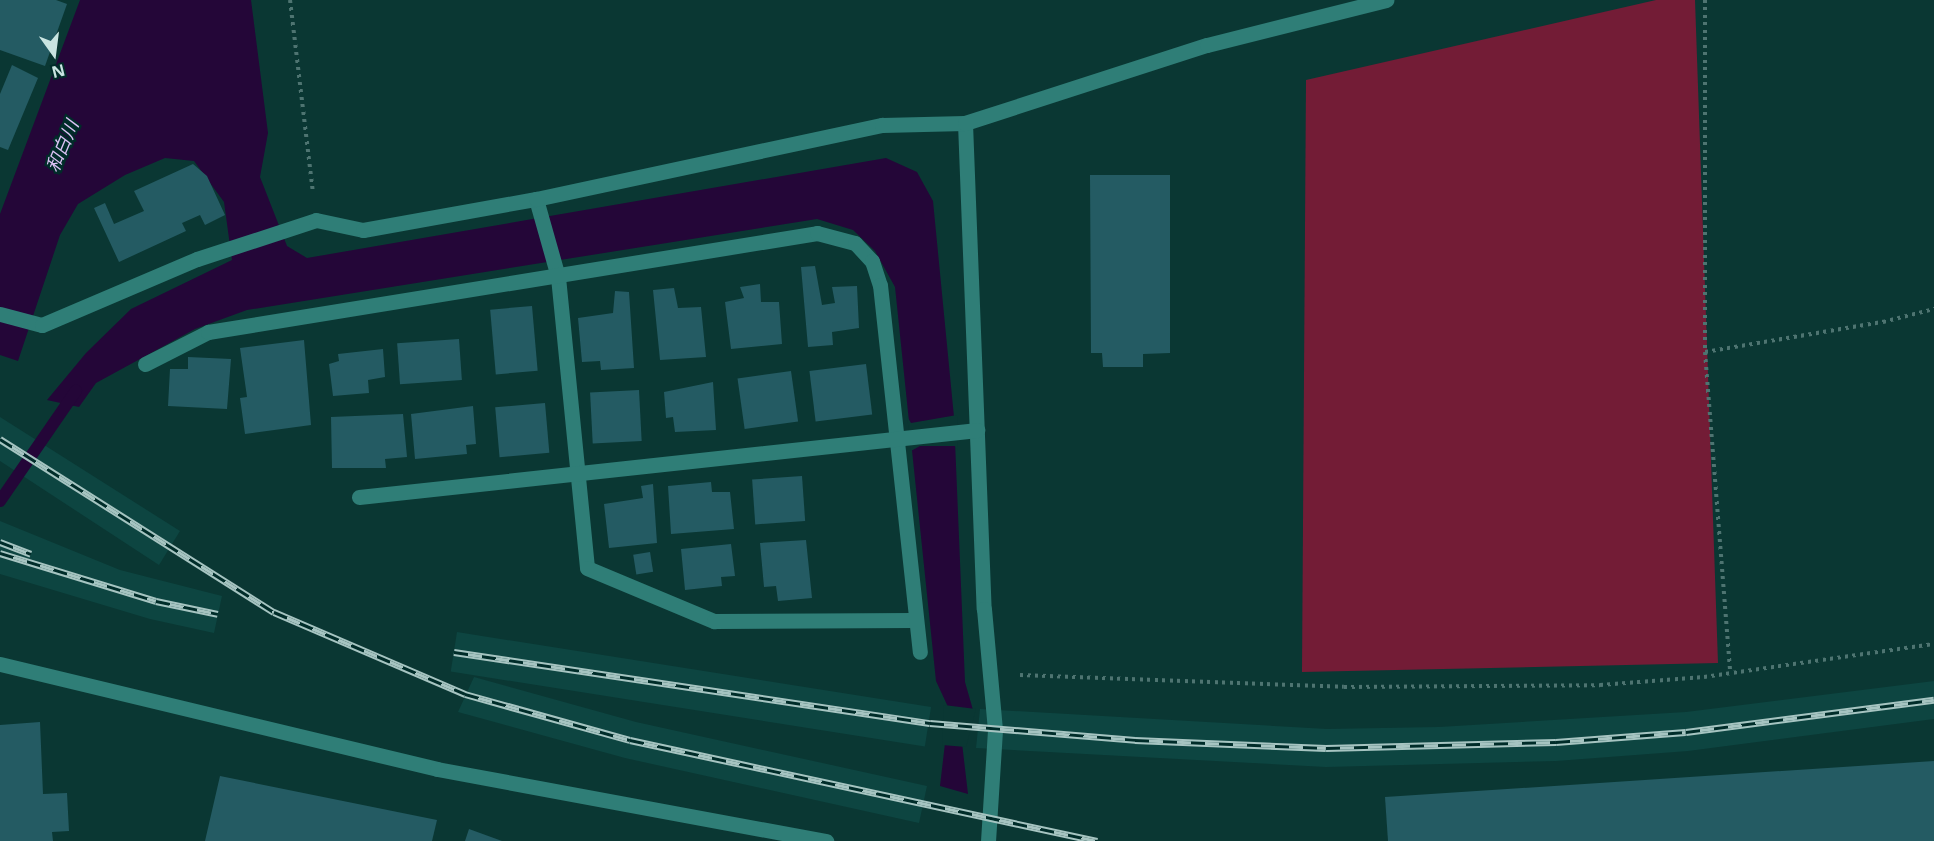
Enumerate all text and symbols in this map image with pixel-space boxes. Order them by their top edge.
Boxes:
north arrow [24,24,84,84]
text: N [49,59,67,84]
water label: 和白川 [42,117,82,175]

